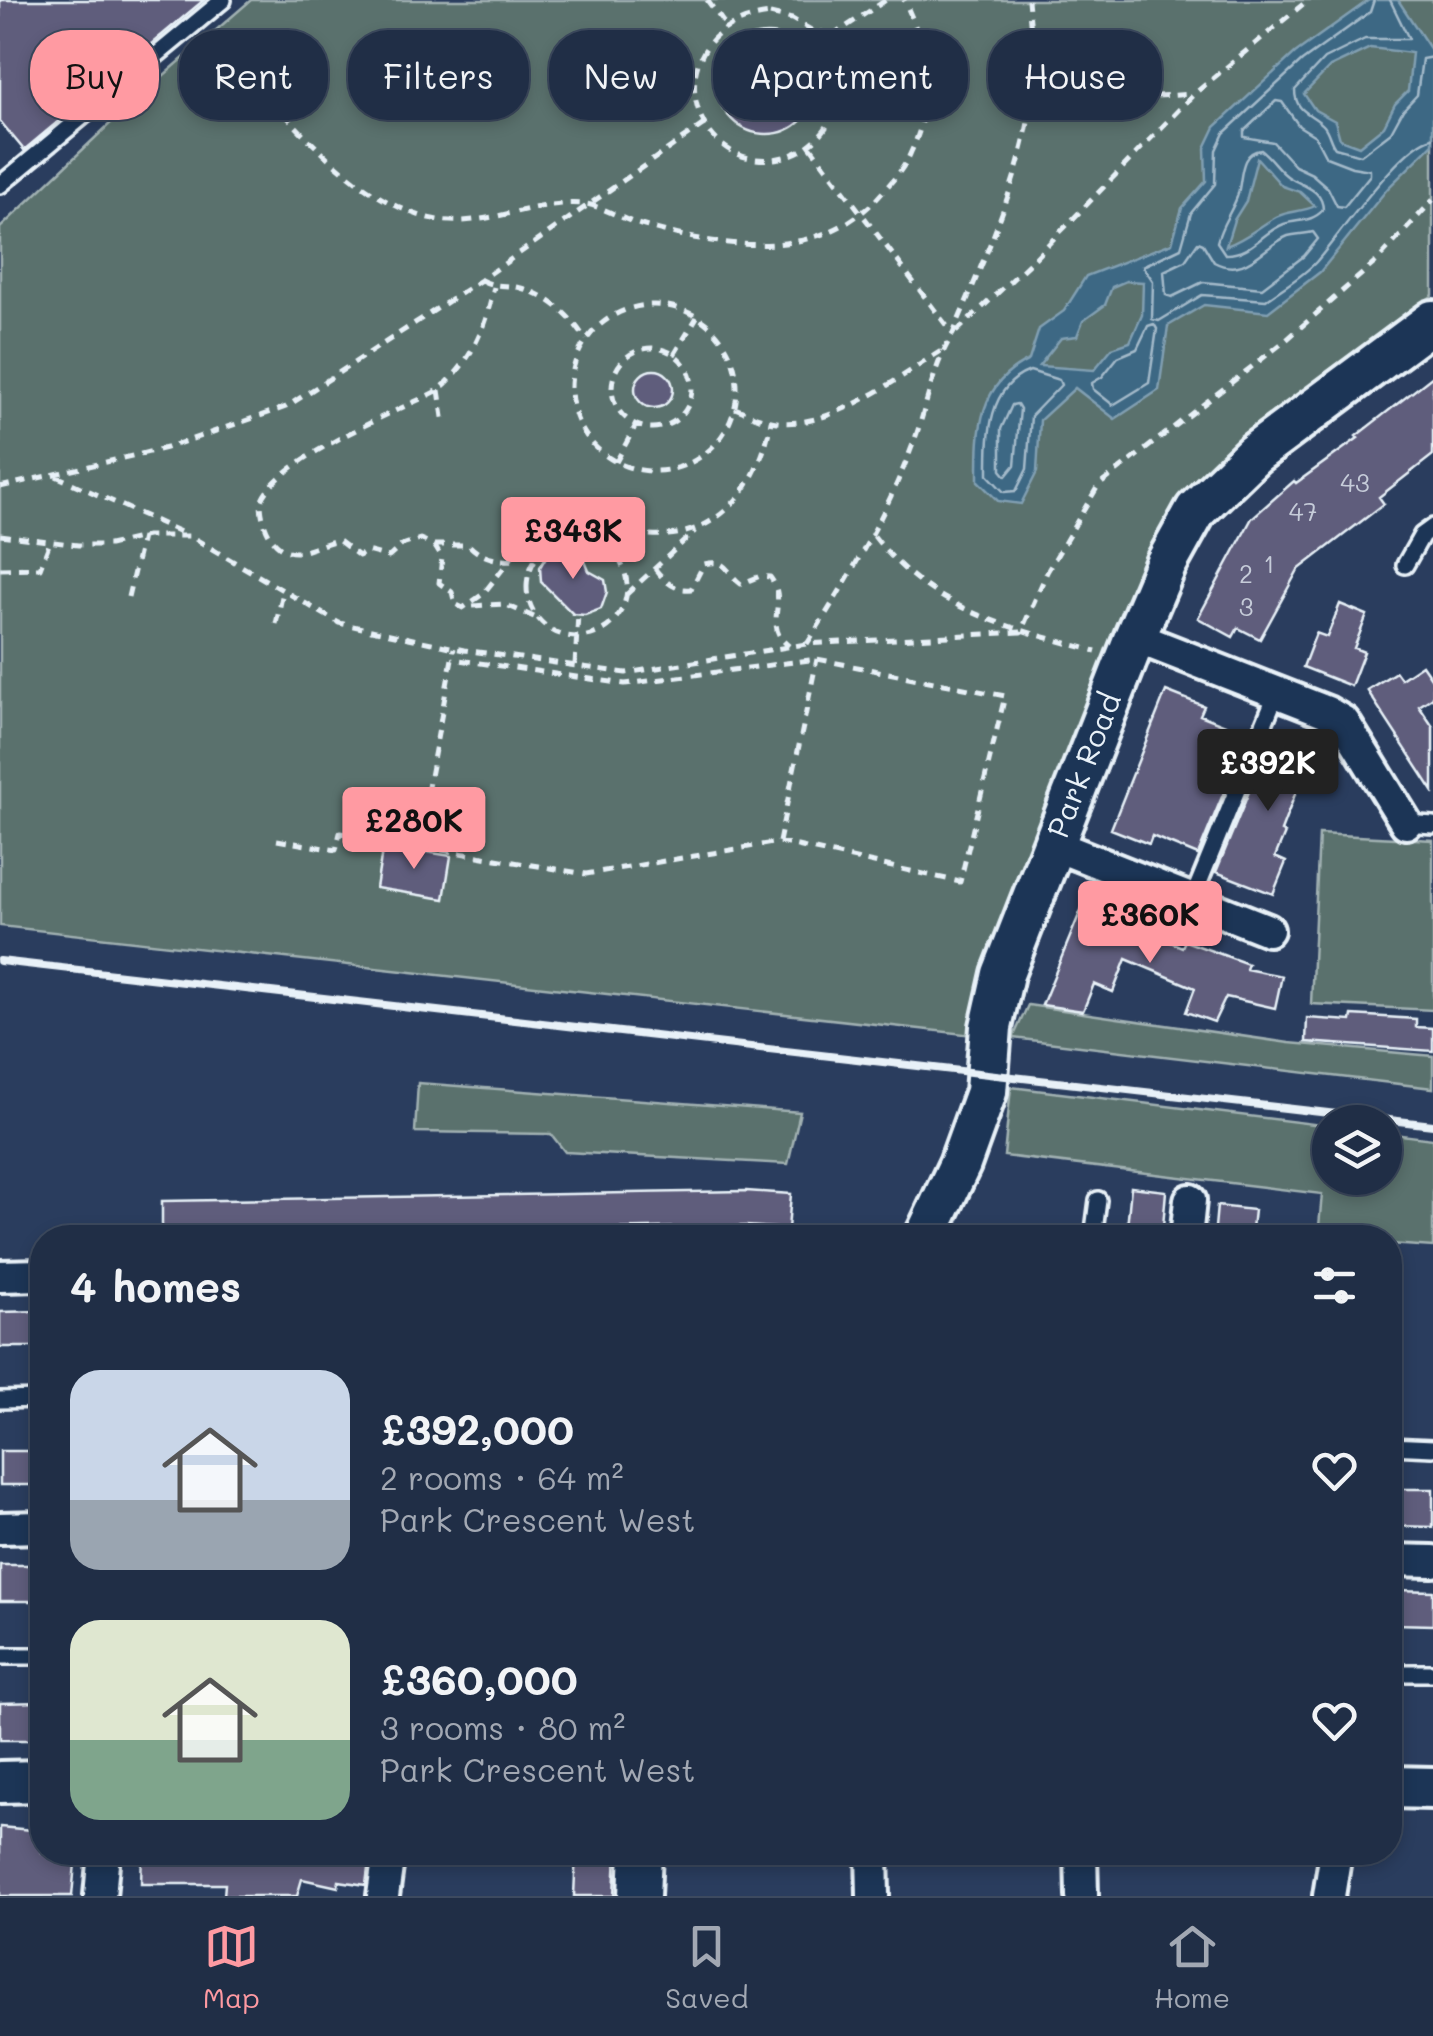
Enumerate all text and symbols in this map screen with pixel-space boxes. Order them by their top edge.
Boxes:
chip: Buy [30,30,159,120]
chip: Rent [179,30,328,120]
chip: Filters [348,30,529,120]
chip: New [549,30,693,120]
chip: Apartment [713,30,968,120]
chip: House [988,30,1162,120]
house number: 43 [1340,466,1370,498]
house number: 47 [1289,495,1317,527]
pin: £343K [503,497,643,582]
text: £343K [523,508,623,550]
house number: 1 [1263,547,1275,579]
house number: 2 [1239,557,1253,589]
house number: 3 [1239,590,1253,622]
street label: Park Road [1036,686,1129,843]
pin: £392K [1198,729,1338,814]
text: £392K [1219,740,1317,782]
pin: £280K [344,787,484,872]
text: £280K [364,798,464,840]
pin: £360K [1080,881,1220,966]
text: £360K [1100,892,1200,934]
map controls [1312,1105,1402,1195]
button: layers [1312,1105,1402,1195]
text: 4 homes [70,1258,241,1313]
icon: filters [1307,1258,1362,1313]
text: £392,000 [380,1401,574,1456]
icon: home [150,1410,270,1530]
icon: heart [1307,1443,1362,1498]
text: 2 rooms · 64 m² [380,1456,624,1498]
text: Park Crescent West [380,1498,695,1540]
text: £360,000 [380,1651,578,1706]
icon: home [150,1660,270,1780]
icon: heart [1307,1693,1362,1748]
text: 3 rooms · 80 m² [380,1706,625,1748]
text: Park Crescent West [380,1748,695,1790]
tab: Map [203,1919,260,2015]
tab: Saved [665,1919,748,2015]
tab: Home [1154,1919,1230,2015]

